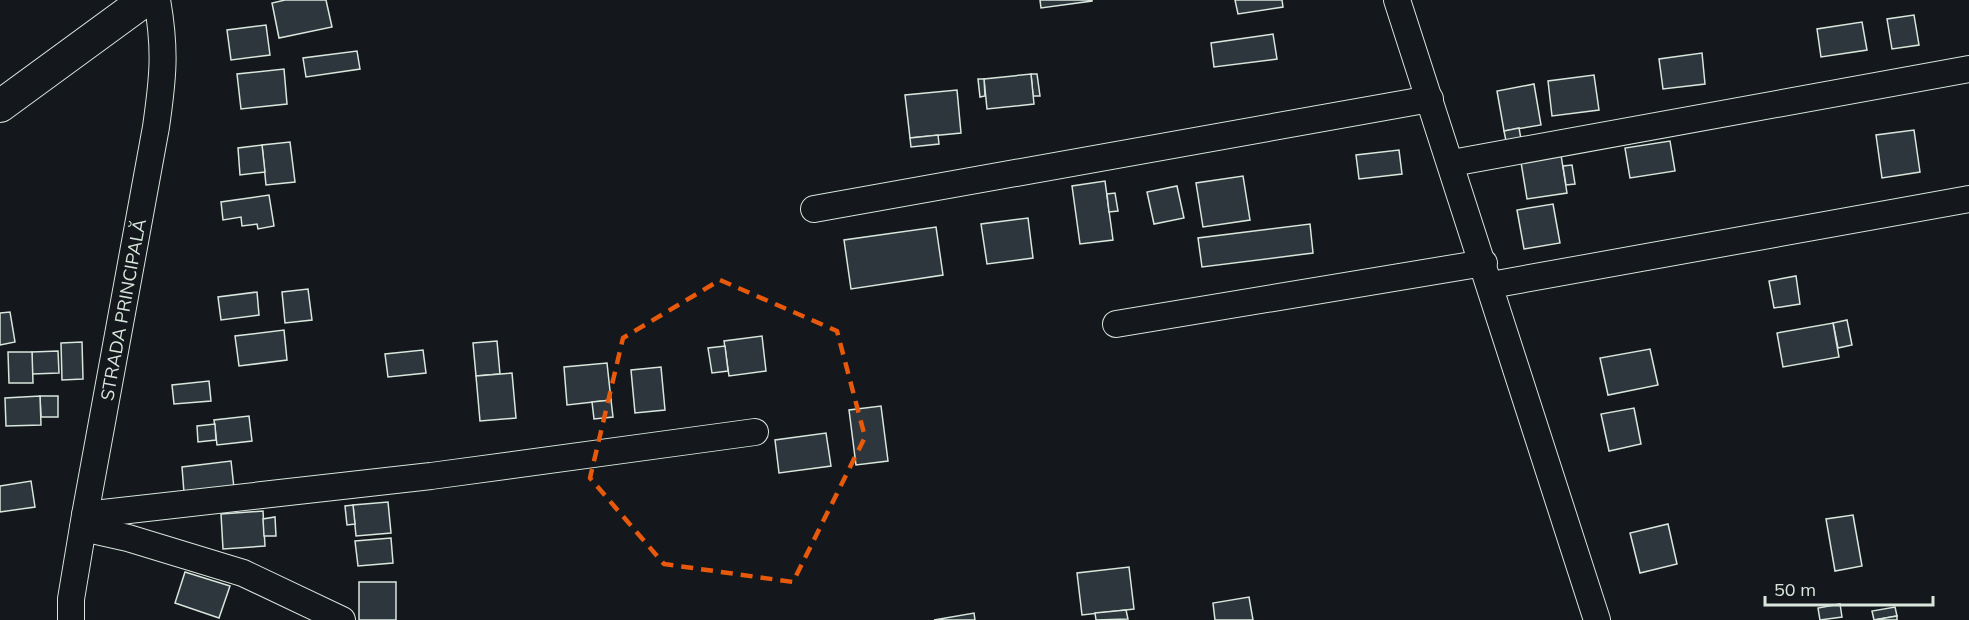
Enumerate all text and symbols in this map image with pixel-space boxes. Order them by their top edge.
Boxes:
street label: STRADA PRINCIPALĂ [95,217,150,402]
scale bar [1765,569,1933,607]
text: 50 m [1774,578,1816,601]

